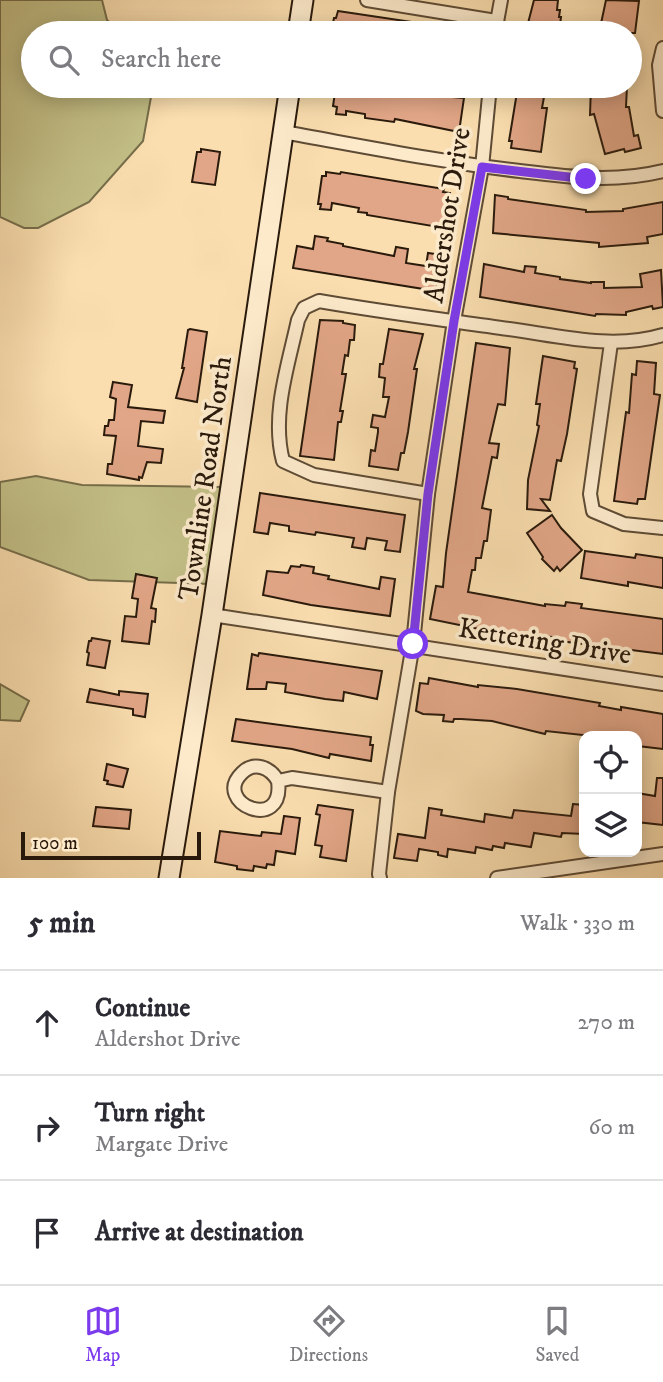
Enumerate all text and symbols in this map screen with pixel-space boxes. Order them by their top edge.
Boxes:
search box [21,21,642,98]
icon: search [45,41,83,79]
text: Search here [101,43,221,76]
street label: Aldershot Drive [416,125,479,305]
route end [570,163,601,194]
street label: Townline Road North [171,354,240,602]
street label: Kettering Drive [456,611,634,672]
route start [397,628,428,659]
map controls [579,731,642,857]
button: locate [579,731,642,794]
button: layers [579,794,642,857]
scale bar [21,829,201,861]
text: 100 m [32,832,78,855]
text: 5 min [28,905,95,942]
text: Walk · 330 m [520,909,635,938]
text: Continue [95,992,190,1025]
icon: ahead [28,1004,66,1042]
text: 270 m [578,1008,635,1037]
text: Aldershot Drive [95,1025,240,1054]
text: Turn right [95,1097,205,1130]
icon: right [28,1109,66,1147]
text: 60 m [588,1113,635,1142]
text: Margate Drive [95,1130,228,1159]
icon: arrive [28,1214,66,1252]
text: Arrive at destination [95,1216,304,1249]
tab: Map [84,1302,122,1367]
tab: Directions [289,1302,368,1367]
tab: Saved [536,1302,579,1367]

